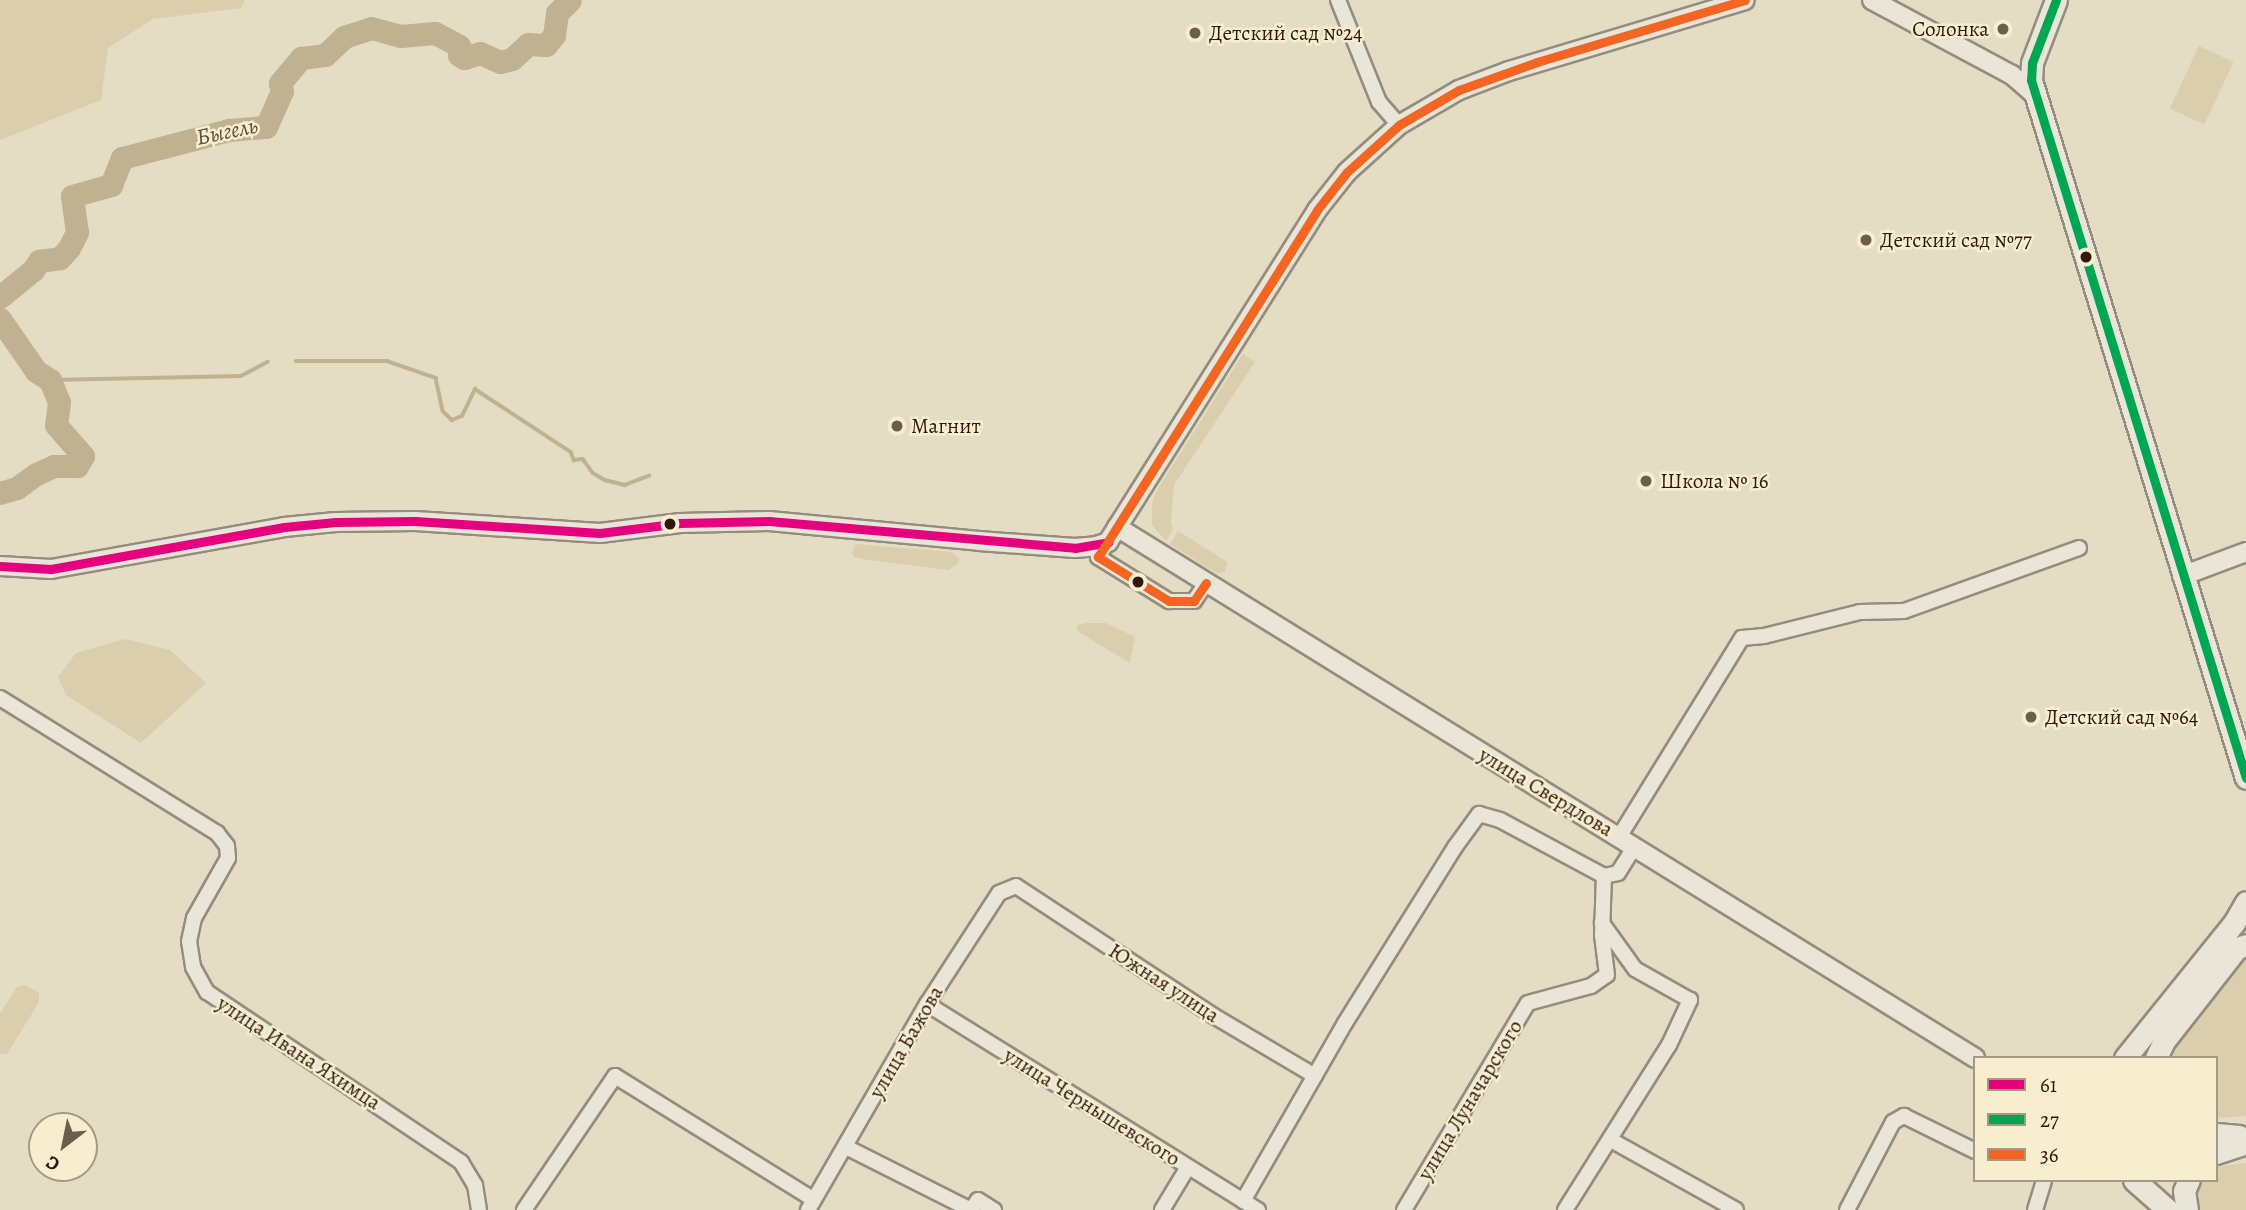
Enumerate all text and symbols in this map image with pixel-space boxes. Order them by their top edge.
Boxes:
place label: Солонка [1912,16,1989,42]
place label: Детский сад №24 [1209,20,1363,46]
marker: Солонка [1995,21,2011,37]
marker: Детский сад №24 [1187,25,1203,41]
water label: Быгель [194,112,260,152]
place label: Детский сад №77 [1880,227,2032,253]
marker: Детский сад №77 [1858,232,1874,248]
unlabelled marker [2079,250,2093,264]
place label: Магнит [911,413,981,439]
marker: Магнит [889,418,905,434]
place label: Школа № 16 [1660,468,1769,494]
marker: Школа № 16 [1638,473,1654,489]
unlabelled marker [663,517,677,531]
unlabelled marker [1131,575,1145,589]
place label: Детский сад №64 [2045,704,2198,730]
marker: Детский сад №64 [2023,709,2039,725]
street label: улица Свердлова [1474,742,1618,842]
street label: Южная улица [1104,938,1224,1028]
street label: улица Бажова [864,981,948,1103]
street label: улица Ивана Яхимца [212,991,386,1115]
street label: улица Луначарского [1412,1015,1528,1185]
street label: улица Чернышевского [999,1043,1185,1171]
legend [1973,1056,2218,1182]
text: 61 [2040,1071,2057,1099]
text: 27 [2040,1106,2059,1134]
north arrow [28,1112,98,1182]
text: 36 [2040,1141,2058,1169]
text: С [41,1149,65,1177]

